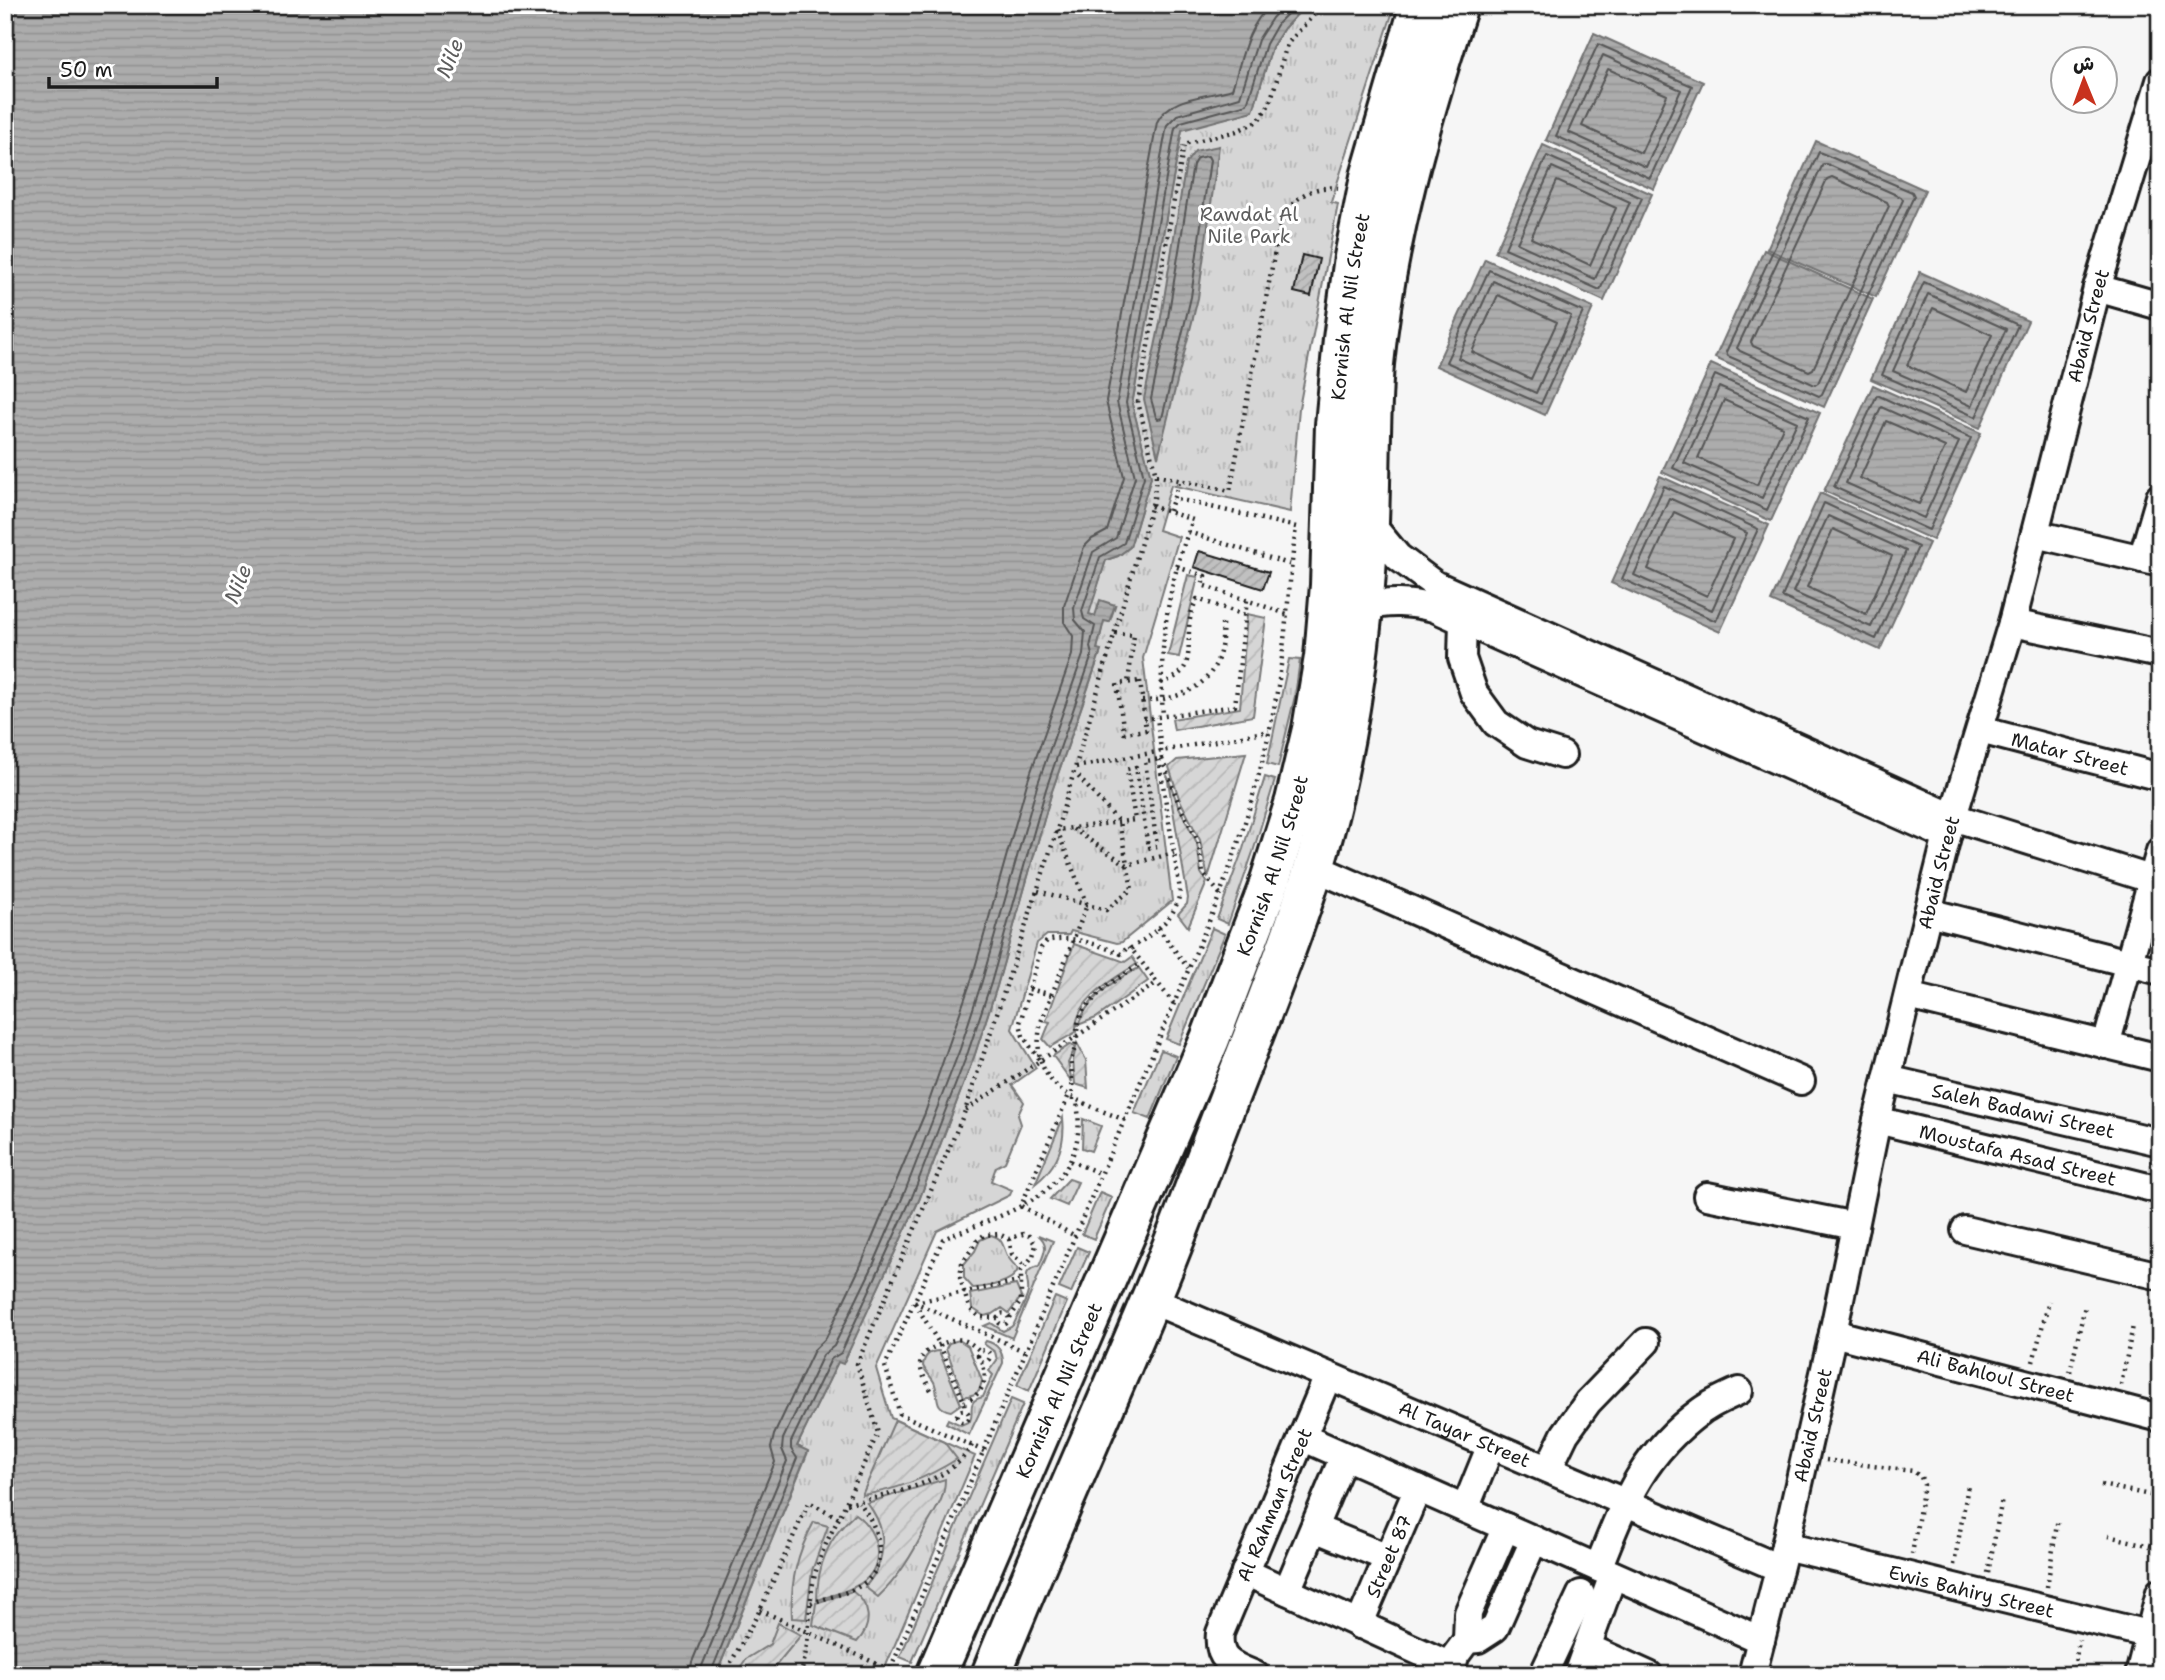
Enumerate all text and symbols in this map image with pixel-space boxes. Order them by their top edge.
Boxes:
water label: Nile [429,34,471,82]
scale bar [49,46,217,90]
north arrow [2050,46,2120,116]
text: ش [2073,51,2094,76]
text: 50 m [60,56,113,84]
park label: Rawdat Al Nile Park [1200,202,1298,249]
street label: Kornish Al Nil Street [1325,211,1375,401]
street label: Abaid Street [2061,266,2115,385]
water label: Nile [217,560,259,608]
street label: Matar Street [2008,726,2131,781]
street label: Kornish Al Nil Street [1230,773,1313,959]
street label: Abaid Street [1912,813,1965,932]
street label: Saleh Badawi Street [1930,1077,2117,1144]
street label: Moustafa Asad Street [1917,1118,2119,1191]
street label: Kornish Al Nil Street [1010,1299,1108,1482]
street label: Ali Bahloul Street [1914,1343,2077,1408]
street label: Abaid Street [1787,1366,1837,1485]
street label: Al Tayar Street [1395,1395,1534,1473]
street label: Al Rahman Street [1231,1424,1317,1585]
street label: Street 87 [1360,1511,1418,1601]
street label: Ewis Bahiry Street [1886,1559,2057,1623]

